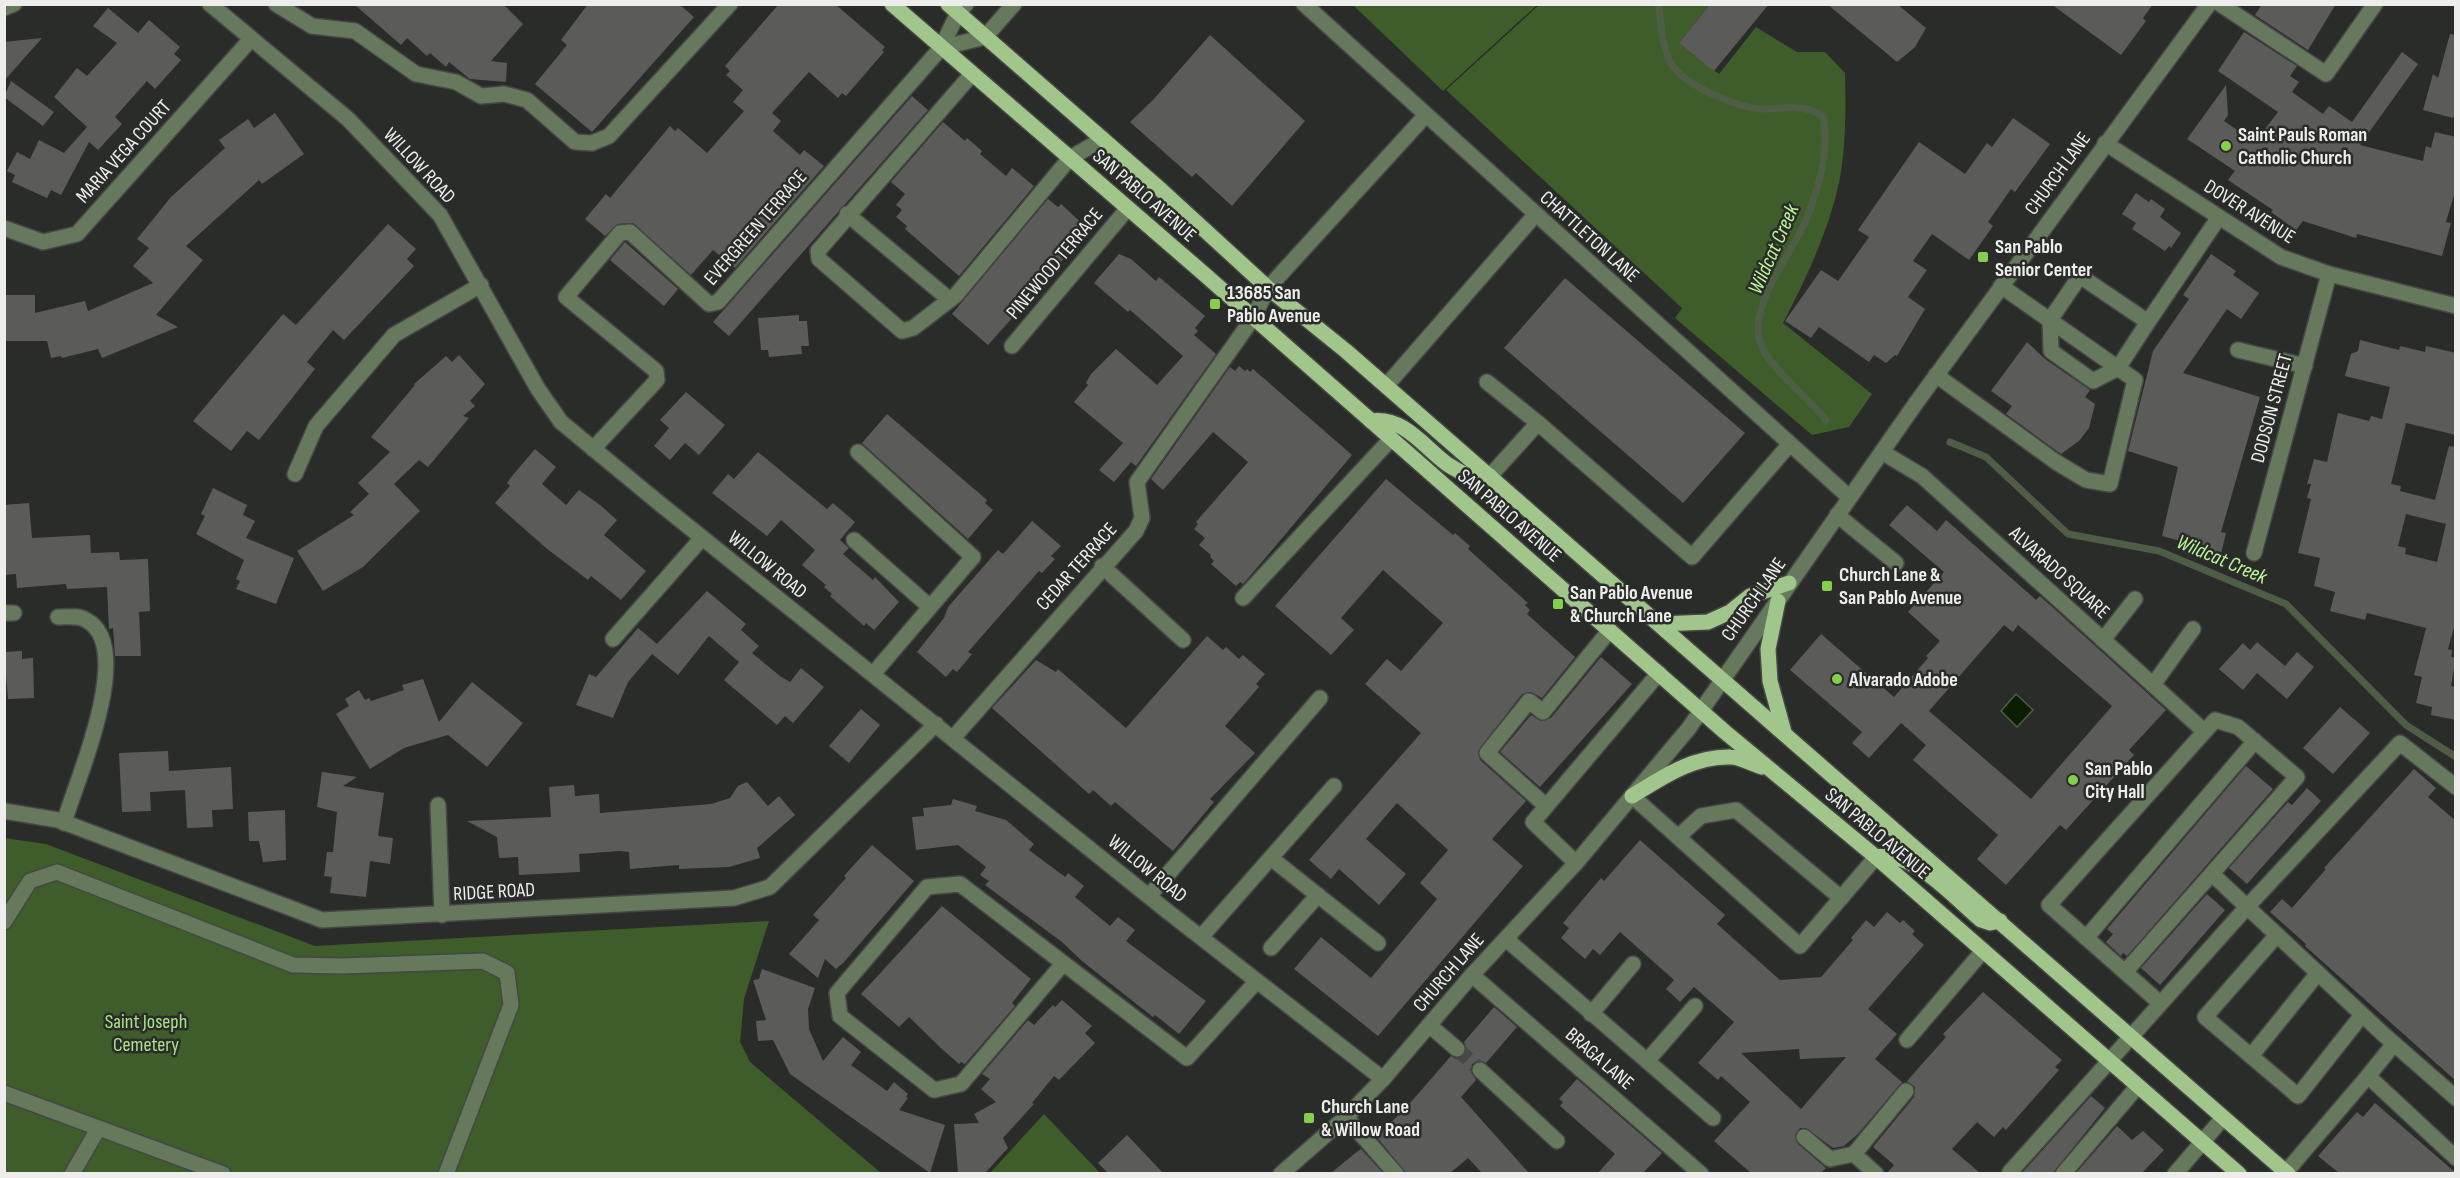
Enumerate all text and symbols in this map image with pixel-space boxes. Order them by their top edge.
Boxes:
street label: MARIA VEGA COURT [71,95,176,208]
street label: WILLOW ROAD [378,123,460,209]
place label: Saint Pauls Roman Catholic Church [2238,123,2367,170]
street label: CHURCH LANE [2020,127,2096,220]
marker: Saint Pauls Roman Catholic Church [2219,139,2233,153]
street label: SAN PABLO AVENUE [1088,144,1201,247]
street label: EVERGREEN TERRACE [699,165,812,290]
street label: DOVER AVENUE [2200,174,2299,249]
street label: CHATTLETON LANE [1535,186,1644,288]
water label: Wildcat Creek [1743,199,1805,298]
street label: PINEWOOD TERRACE [1001,203,1108,324]
place label: San Pablo Senior Center [1995,235,2092,282]
marker: San Pablo Senior Center [1976,250,1990,264]
place label: 13685 San Pablo Avenue [1227,281,1321,328]
marker: 13685 San Pablo Avenue [1208,297,1222,311]
street label: DODSON STREET [2246,351,2298,465]
street label: SAN PABLO AVENUE [1453,464,1566,567]
street label: CEDAR TERRACE [1031,518,1122,615]
street label: ALVARADO SQUARE [2004,521,2114,624]
street label: WILLOW ROAD [723,526,812,604]
water label: Wildcat Creek [2173,529,2272,590]
street label: CHURCH LANE [1716,553,1791,646]
place label: Church Lane & San Pablo Avenue [1839,563,1962,610]
marker: Church Lane & San Pablo Avenue [1820,579,1834,593]
place label: San Pablo Avenue & Church Lane [1570,581,1693,628]
marker: San Pablo Avenue & Church Lane [1551,597,1565,611]
place label: Alvarado Adobe [1848,668,1958,692]
marker: Alvarado Adobe [1830,672,1844,686]
place label: San Pablo City Hall [2085,757,2153,804]
marker: San Pablo City Hall [2066,773,2080,787]
street label: SAN PABLO AVENUE [1820,783,1935,885]
street label: WILLOW ROAD [1103,830,1192,908]
street label: RIDGE ROAD [453,878,536,906]
street label: CHURCH LANE [1408,928,1489,1017]
park label: Saint Joseph Cemetery [105,1010,187,1057]
street label: BRAGA LANE [1560,1023,1638,1095]
place label: Church Lane & Willow Road [1321,1095,1420,1142]
marker: Church Lane & Willow Road [1302,1111,1316,1125]

